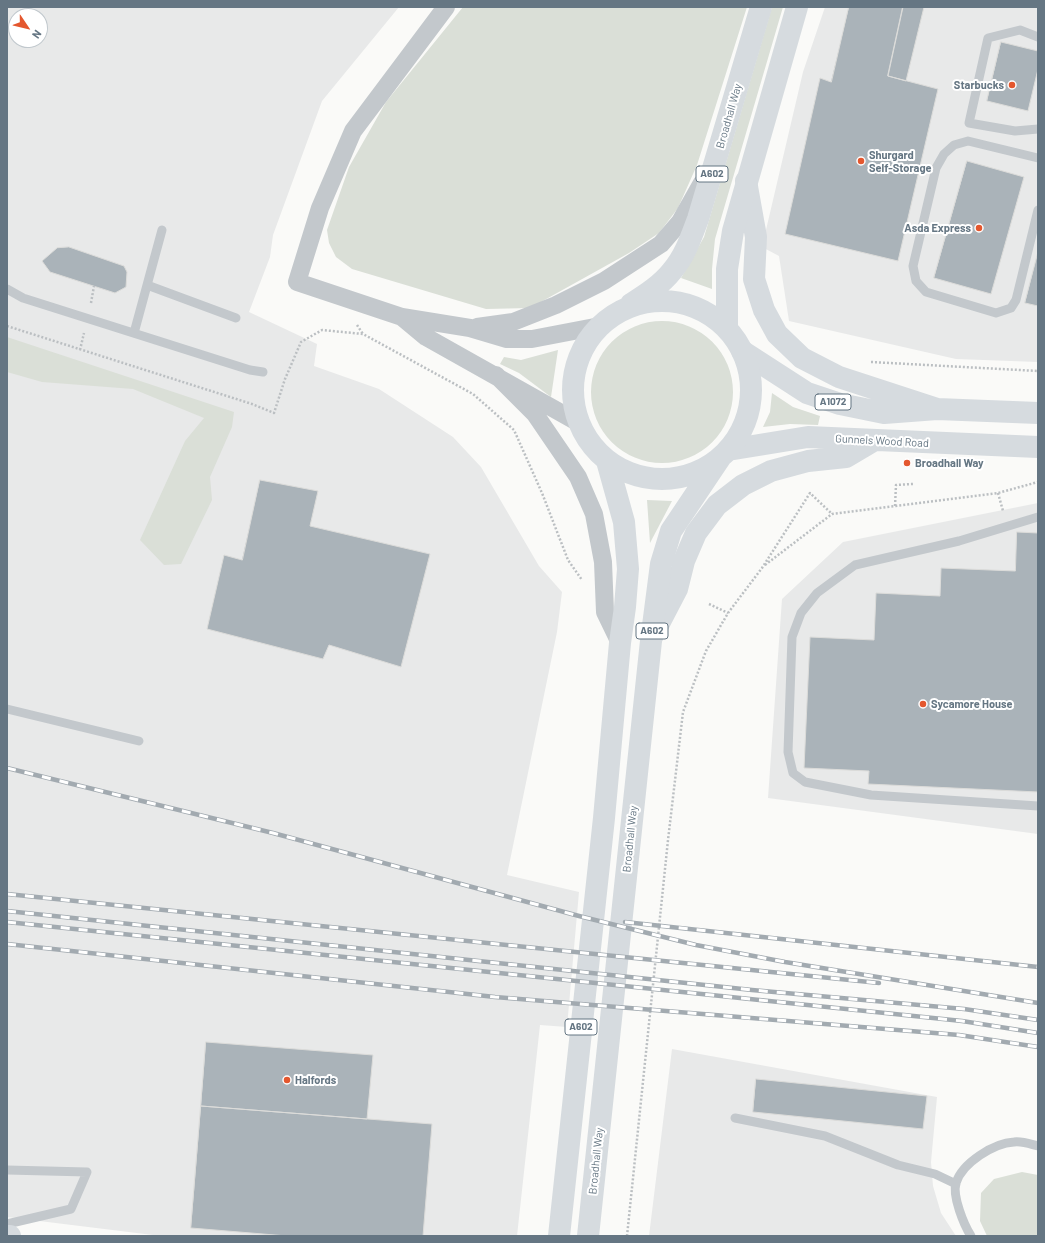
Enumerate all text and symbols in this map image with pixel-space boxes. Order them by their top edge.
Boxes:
north arrow [8,8,48,48]
text: N [30,28,45,41]
place label: Starbucks [954,78,1004,92]
marker: Starbucks [1007,80,1017,90]
street label: Broadhall Way [713,82,745,150]
place label: Shurgard Self-Storage [869,148,932,174]
marker: Shurgard Self-Storage [856,156,866,166]
road number: A602 [696,166,728,182]
place label: Asda Express [904,221,971,235]
marker: Asda Express [974,223,984,233]
road number: A1072 [815,394,851,410]
street label: Gunnels Wood Road [835,432,929,450]
place label: Broadhall Way [915,456,984,470]
marker: Broadhall Way [902,458,912,468]
road number: A602 [636,623,668,639]
place label: Sycamore House [931,697,1013,711]
marker: Sycamore House [918,699,928,709]
street label: Broadhall Way [620,805,640,873]
road number: A602 [565,1019,597,1035]
place label: Halfords [295,1073,336,1087]
marker: Halfords [282,1075,292,1085]
street label: Broadhall Way [586,1127,606,1195]

